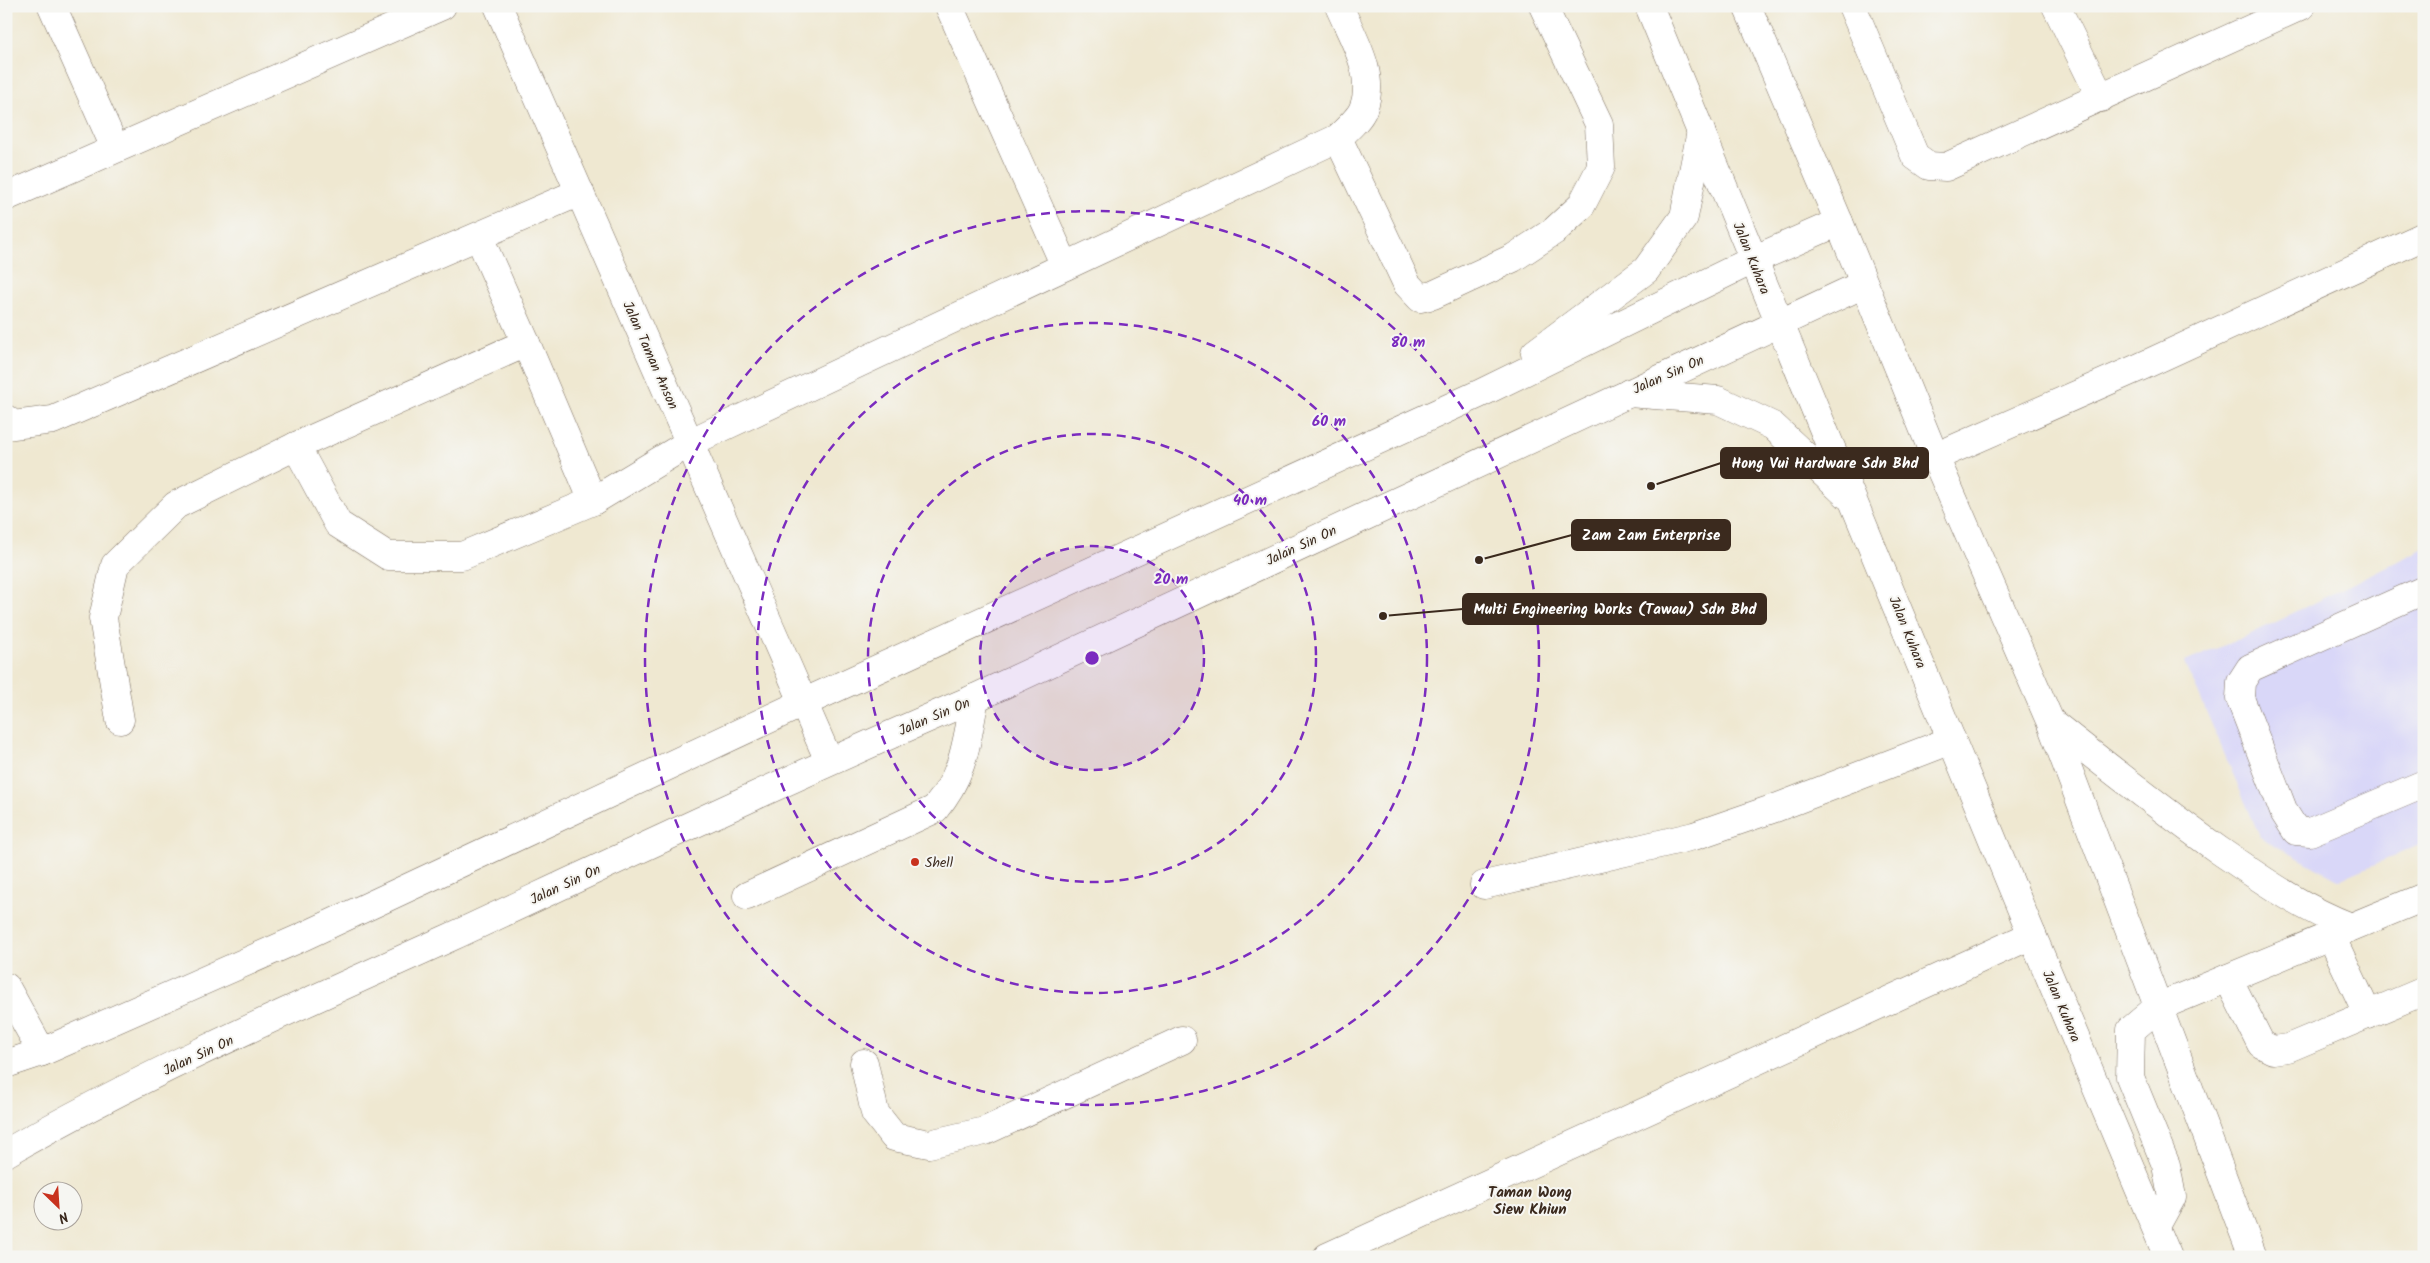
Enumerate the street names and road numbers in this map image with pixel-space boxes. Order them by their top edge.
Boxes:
street label: Jalan Kuhara [1727,219,1776,298]
street label: Jalan Taman Anson [616,298,684,413]
street label: Jalan Sin On [1629,349,1708,400]
street label: Jalan Sin On [1262,520,1341,572]
street label: Jalan Kuhara [1883,593,1932,672]
street label: Jalan Sin On [895,692,974,742]
street label: Jalan Sin On [526,859,605,911]
street label: Jalan Kuhara [2036,967,2086,1046]
street label: Jalan Sin On [159,1030,238,1082]

